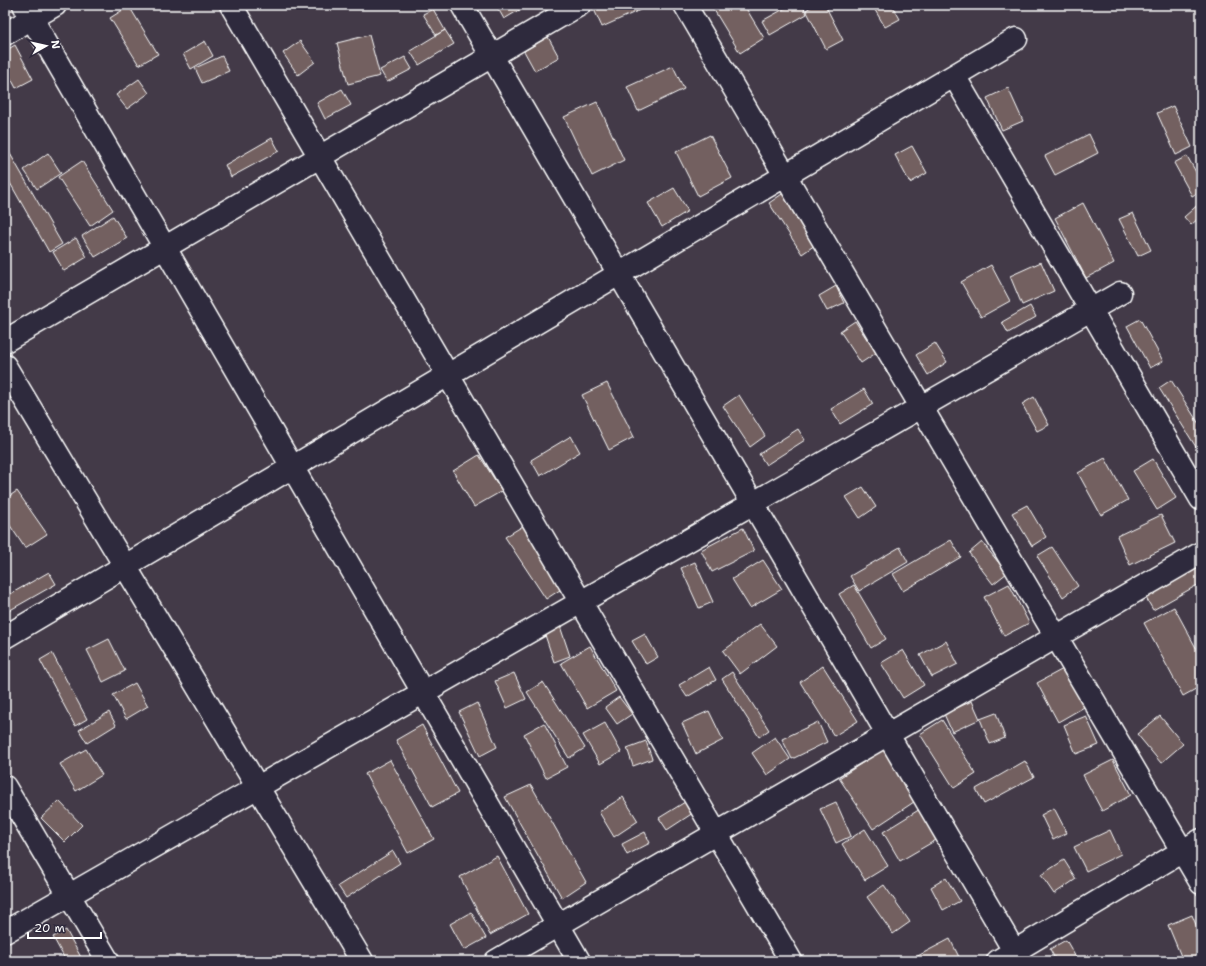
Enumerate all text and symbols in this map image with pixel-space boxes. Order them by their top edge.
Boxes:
north arrow [26,26,66,66]
text: N [47,39,63,50]
scale bar [28,914,101,940]
text: 20 m [34,920,65,936]

